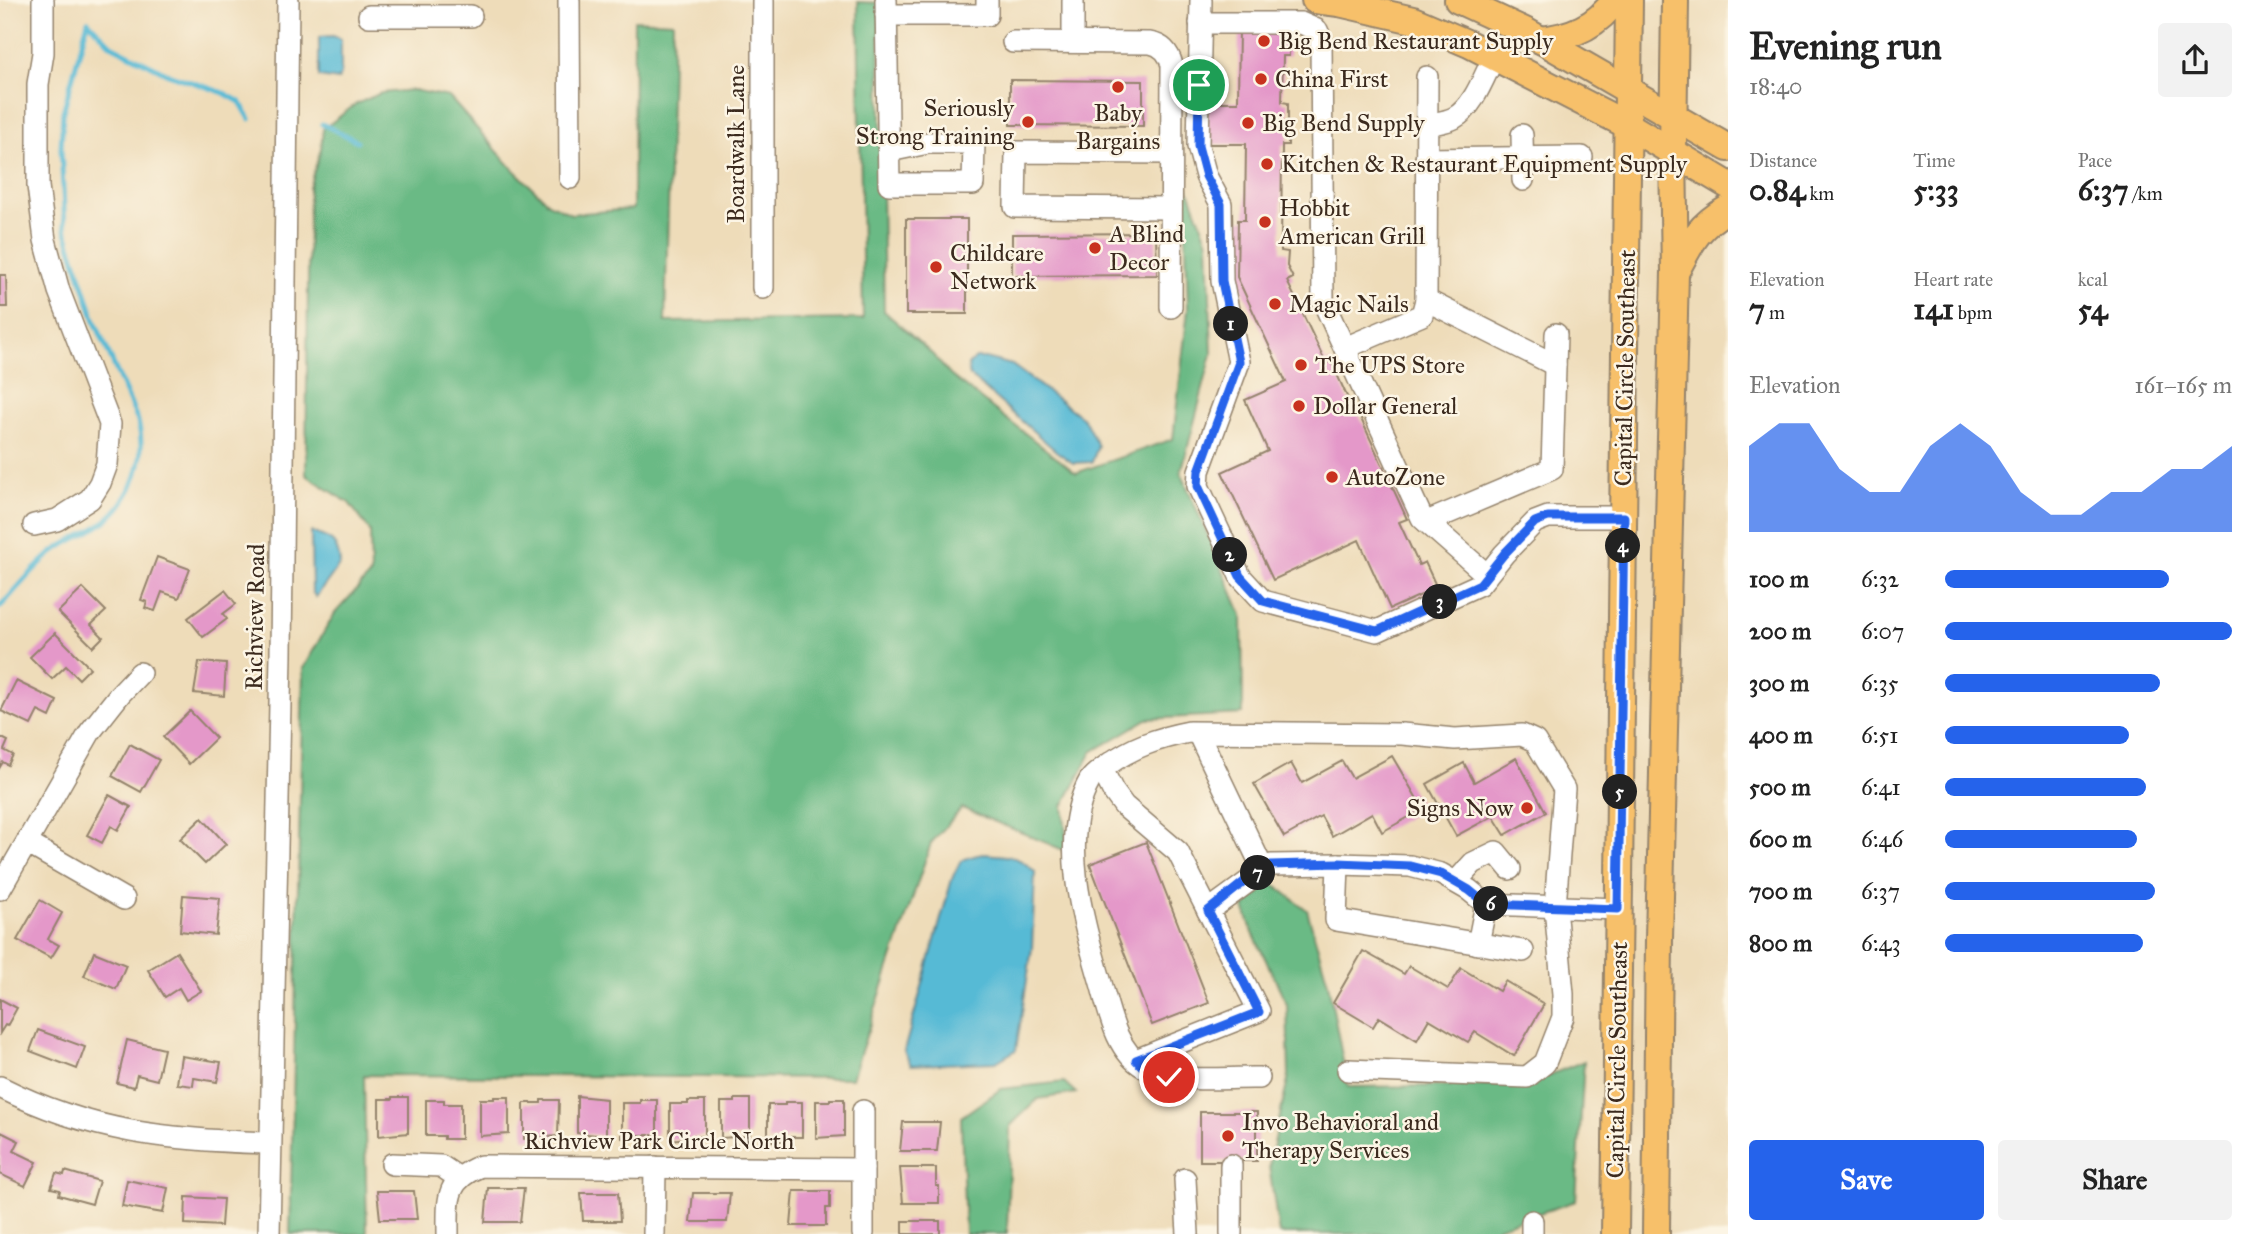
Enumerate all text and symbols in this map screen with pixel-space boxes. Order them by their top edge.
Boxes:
text: Evening run [1749,23,1942,69]
button: share [2158,23,2232,97]
place label: Big Bend Restaurant Supply [1278,26,1554,56]
marker: Big Bend Restaurant Supply [1256,33,1272,49]
pin [1169,55,1229,115]
place label: China First [1275,64,1389,94]
street label: Boardwalk Lane [721,65,751,223]
icon: arrive [1180,66,1218,104]
marker: China First [1253,71,1269,87]
text: 18:40 [1749,72,1802,100]
marker: Baby Bargains [1110,79,1126,95]
place label: Seriously Strong Training [856,93,1015,151]
place label: Baby Bargains [1076,98,1160,156]
place label: Big Bend Supply [1262,108,1425,138]
marker: Seriously Strong Training [1020,114,1036,130]
marker: Big Bend Supply [1240,115,1256,131]
place label: Kitchen & Restaurant Equipment Supply [1281,149,1688,179]
text: Distance [1749,149,1817,172]
text: Time [1913,149,1955,172]
text: Pace [2078,149,2112,172]
marker: Kitchen & Restaurant Equipment Supply [1259,156,1275,172]
text: 0.84 [1749,172,1805,208]
text: 5:33 [1913,172,1959,208]
text: 6:37 [2078,172,2129,208]
text: km [1805,182,1834,205]
text: /km [2129,182,2163,205]
place label: Hobbit American Grill [1278,193,1426,251]
marker: Hobbit American Grill [1257,214,1273,230]
place label: A Blind Decor [1108,219,1184,277]
place label: Childcare Network [950,238,1044,296]
marker: A Blind Decor [1087,240,1103,256]
street label: Capital Circle Southeast [1608,249,1642,487]
marker: Childcare Network [928,259,944,275]
text: Elevation [1749,268,1824,291]
text: Heart rate [1913,268,1993,291]
text: kcal [2078,268,2108,291]
place label: Magic Nails [1289,289,1409,319]
text: 7 [1749,291,1765,327]
text: 141 [1913,291,1954,327]
text: 54 [2078,291,2108,327]
marker: Magic Nails [1267,296,1283,312]
text: m [1765,301,1785,324]
text: bpm [1954,301,1992,324]
pin: 1 [1214,306,1248,342]
text: 1 [1227,312,1234,335]
place label: The UPS Store [1315,350,1465,380]
marker: The UPS Store [1293,357,1309,373]
text: Elevation [1749,371,1840,399]
text: 161–165 m [2134,371,2232,399]
place label: Dollar General [1313,391,1458,421]
marker: Dollar General [1291,398,1307,414]
place label: AutoZone [1345,462,1445,492]
marker: AutoZone [1324,469,1340,485]
pin: 4 [1606,528,1640,564]
text: 4 [1617,534,1628,557]
pin: 2 [1212,538,1248,572]
street label: Richview Road [239,543,271,691]
text: 2 [1225,543,1234,566]
text: 100 m [1749,565,1809,593]
text: 6:32 [1861,565,1899,593]
pin: 3 [1422,584,1458,620]
text: 3 [1436,590,1443,613]
text: 200 m [1749,617,1811,645]
text: 6:07 [1861,617,1904,645]
text: 300 m [1749,669,1809,697]
text: 6:35 [1861,669,1898,697]
text: 400 m [1749,721,1813,749]
text: 6:51 [1861,721,1898,749]
text: 500 m [1749,773,1811,801]
text: 6:41 [1861,773,1901,801]
pin: 5 [1602,774,1638,810]
text: 5 [1615,780,1624,803]
place label: Signs Now [1407,793,1514,823]
marker: Signs Now [1519,800,1535,816]
text: 600 m [1749,825,1812,853]
text: 6:46 [1861,825,1903,853]
pin: 7 [1240,856,1276,890]
text: 7 [1252,861,1263,884]
text: 700 m [1749,877,1812,905]
text: 6:37 [1861,877,1900,905]
pin: 6 [1474,886,1508,922]
text: 6 [1486,892,1495,915]
text: 800 m [1749,929,1812,957]
text: 6:43 [1861,929,1901,957]
street label: Capital Circle Southeast [1600,941,1634,1179]
pin [1139,1047,1199,1107]
icon: check [1150,1058,1188,1096]
place label: Invo Behavioral and Therapy Services [1242,1107,1439,1165]
street label: Richview Park Circle North [524,1126,794,1156]
marker: Invo Behavioral and Therapy Services [1220,1128,1236,1144]
button: Save [1749,1140,1984,1220]
button: Share [1998,1140,2232,1220]

